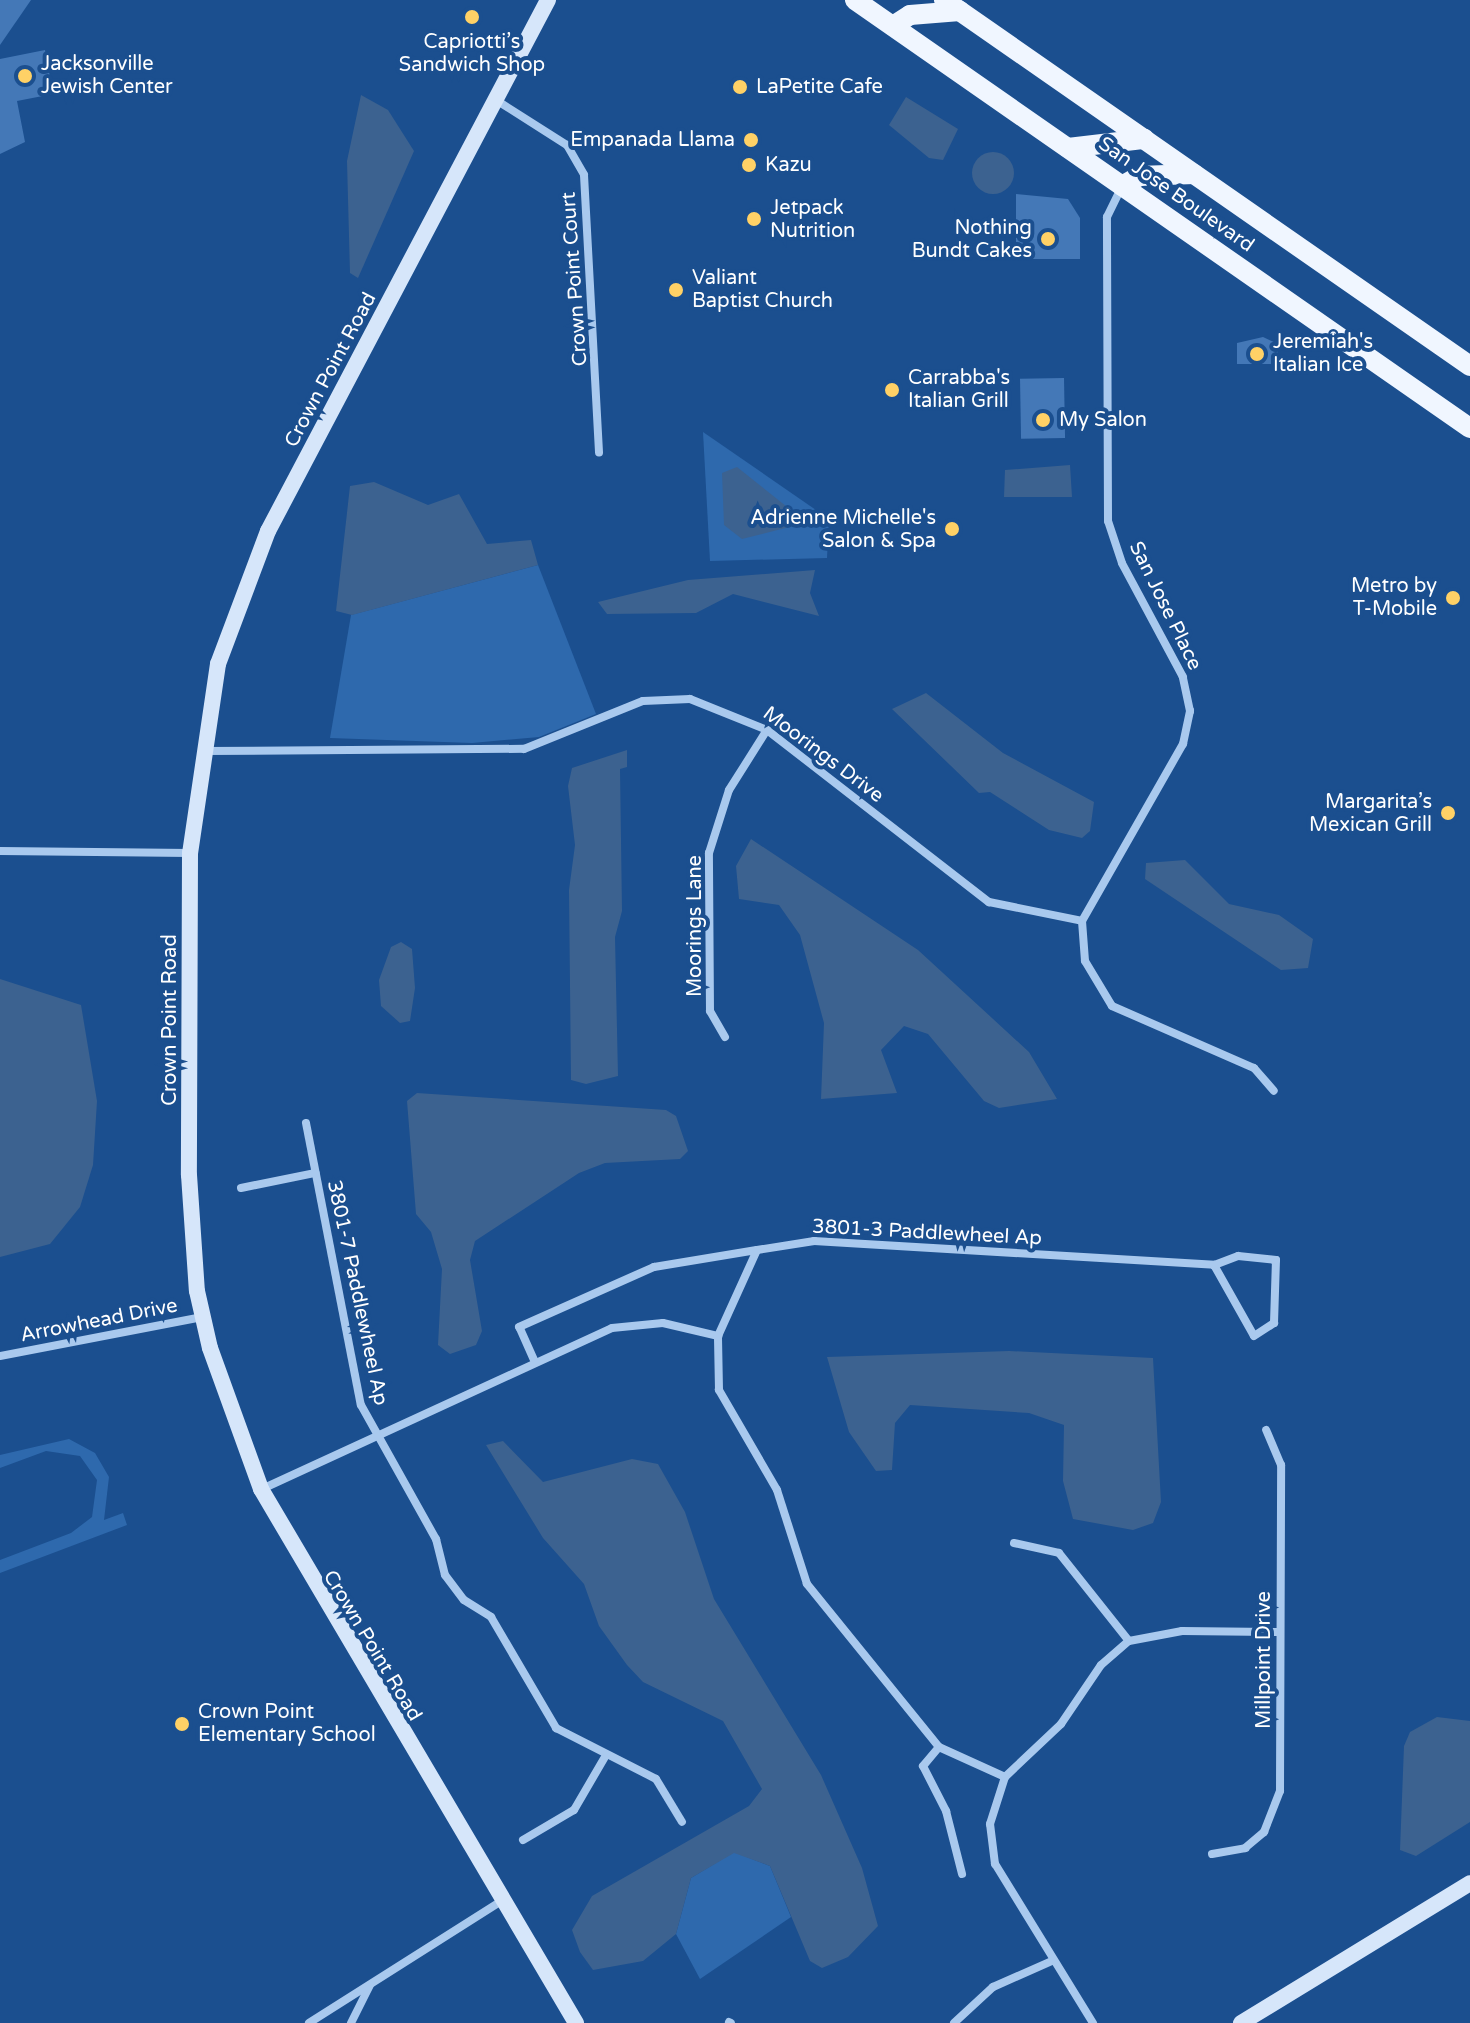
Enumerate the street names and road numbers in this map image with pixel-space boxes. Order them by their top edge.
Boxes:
street label: San Jose Boulevard [1094,132,1258,258]
street label: Crown Point Court [557,191,593,367]
street label: Crown Point Road [280,289,382,451]
street label: San Jose Place [1124,538,1206,674]
street label: Moorings Drive [758,702,888,808]
street label: Moorings Lane [683,855,707,997]
street label: Crown Point Road [158,934,182,1106]
street label: 3801-7 Paddlewheel Ap [321,1178,393,1408]
street label: 3801-3 Paddlewheel Ap [812,1215,1042,1251]
street label: Arrowhead Drive [18,1294,180,1348]
street label: Crown Point Road [317,1566,427,1726]
street label: Millpoint Drive [1252,1591,1276,1729]

